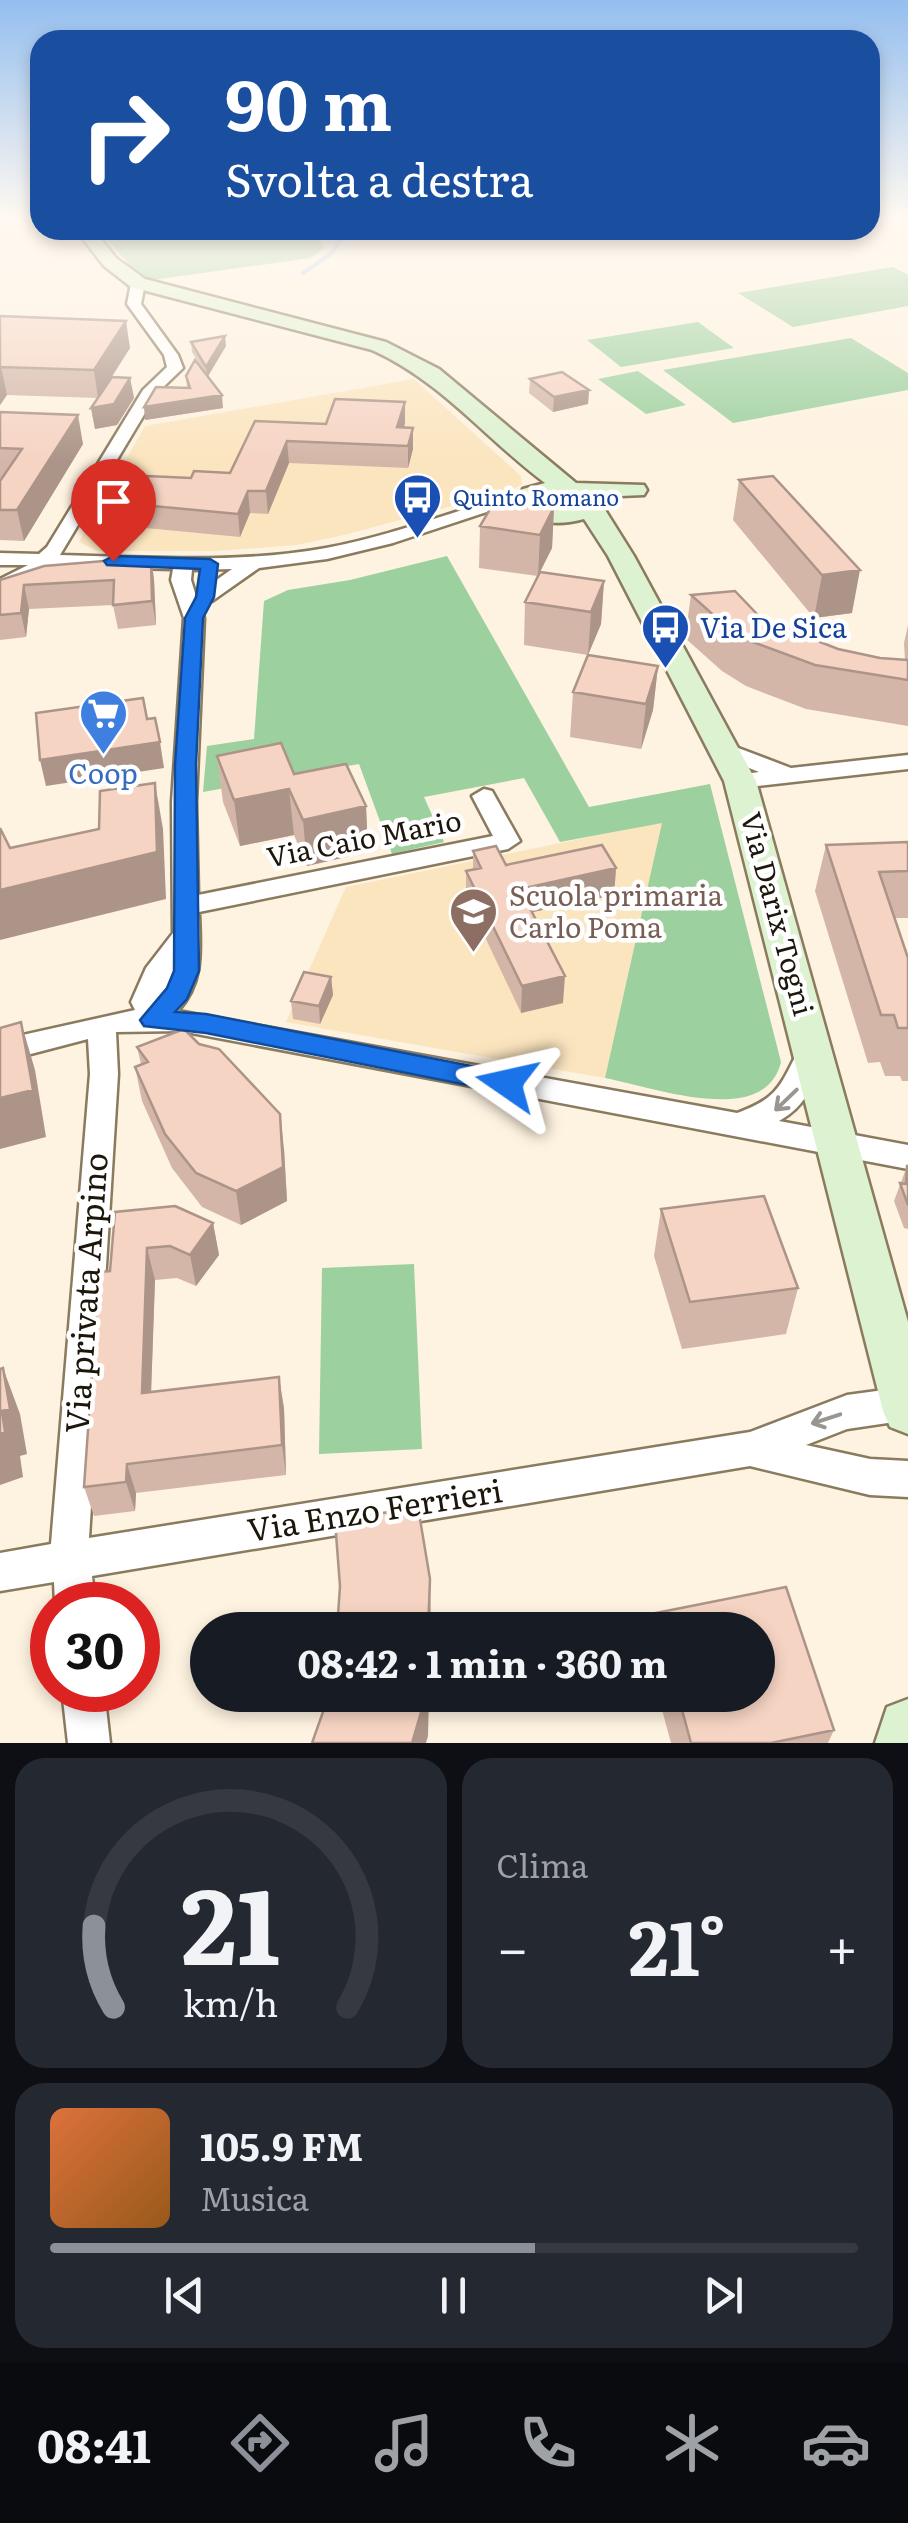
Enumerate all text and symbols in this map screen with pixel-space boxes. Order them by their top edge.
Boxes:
text: 90 m [225,49,392,153]
icon: right [60,70,190,200]
text: Svolta a destra [225,144,534,211]
pin [71,459,156,562]
bus stop icon: Quinto Romano [392,472,444,540]
icon: arrive [86,474,141,529]
place label: Quinto Romano [453,480,619,513]
bus stop icon: Via De Sica [639,602,691,670]
place label: Via De Sica [700,605,847,647]
supermarket icon: Coop [77,688,129,756]
place label: Coop [68,751,138,793]
street label: Via Caio Mario [263,798,464,876]
street label: Via Darix Togni [732,807,826,1020]
place label: Scuola primaria Carlo Poma [509,873,723,947]
school or university icon: Scuola primaria Carlo Poma [448,886,500,954]
position arrow [455,1031,559,1135]
one-way arrow [774,1087,799,1112]
street label: Via privata Arpino [50,1151,118,1435]
one-way arrow [811,1411,843,1429]
street label: Via Enzo Ferrieri [244,1464,505,1552]
speed limit sign: 30 [30,1582,160,1712]
text: 08:42 · 1 min · 360 m [297,1633,668,1690]
text: Clima [497,1840,588,1888]
text: 21 [181,1843,280,1997]
text: 21° [628,1888,726,1999]
text: − [497,1904,529,1986]
text: + [826,1904,858,1986]
text: km/h [183,1975,278,2028]
text: 105.9 FM [200,2116,363,2173]
text: Musica [200,2173,309,2221]
icon: previous [157,2268,212,2323]
icon: pause [426,2268,481,2323]
icon: next [696,2268,751,2323]
icon: directions [225,2408,295,2478]
icon: music [369,2408,439,2478]
icon: phone [513,2408,583,2478]
icon: climate [657,2408,727,2478]
icon: car [801,2408,871,2478]
text: 08:41 [37,2410,151,2477]

